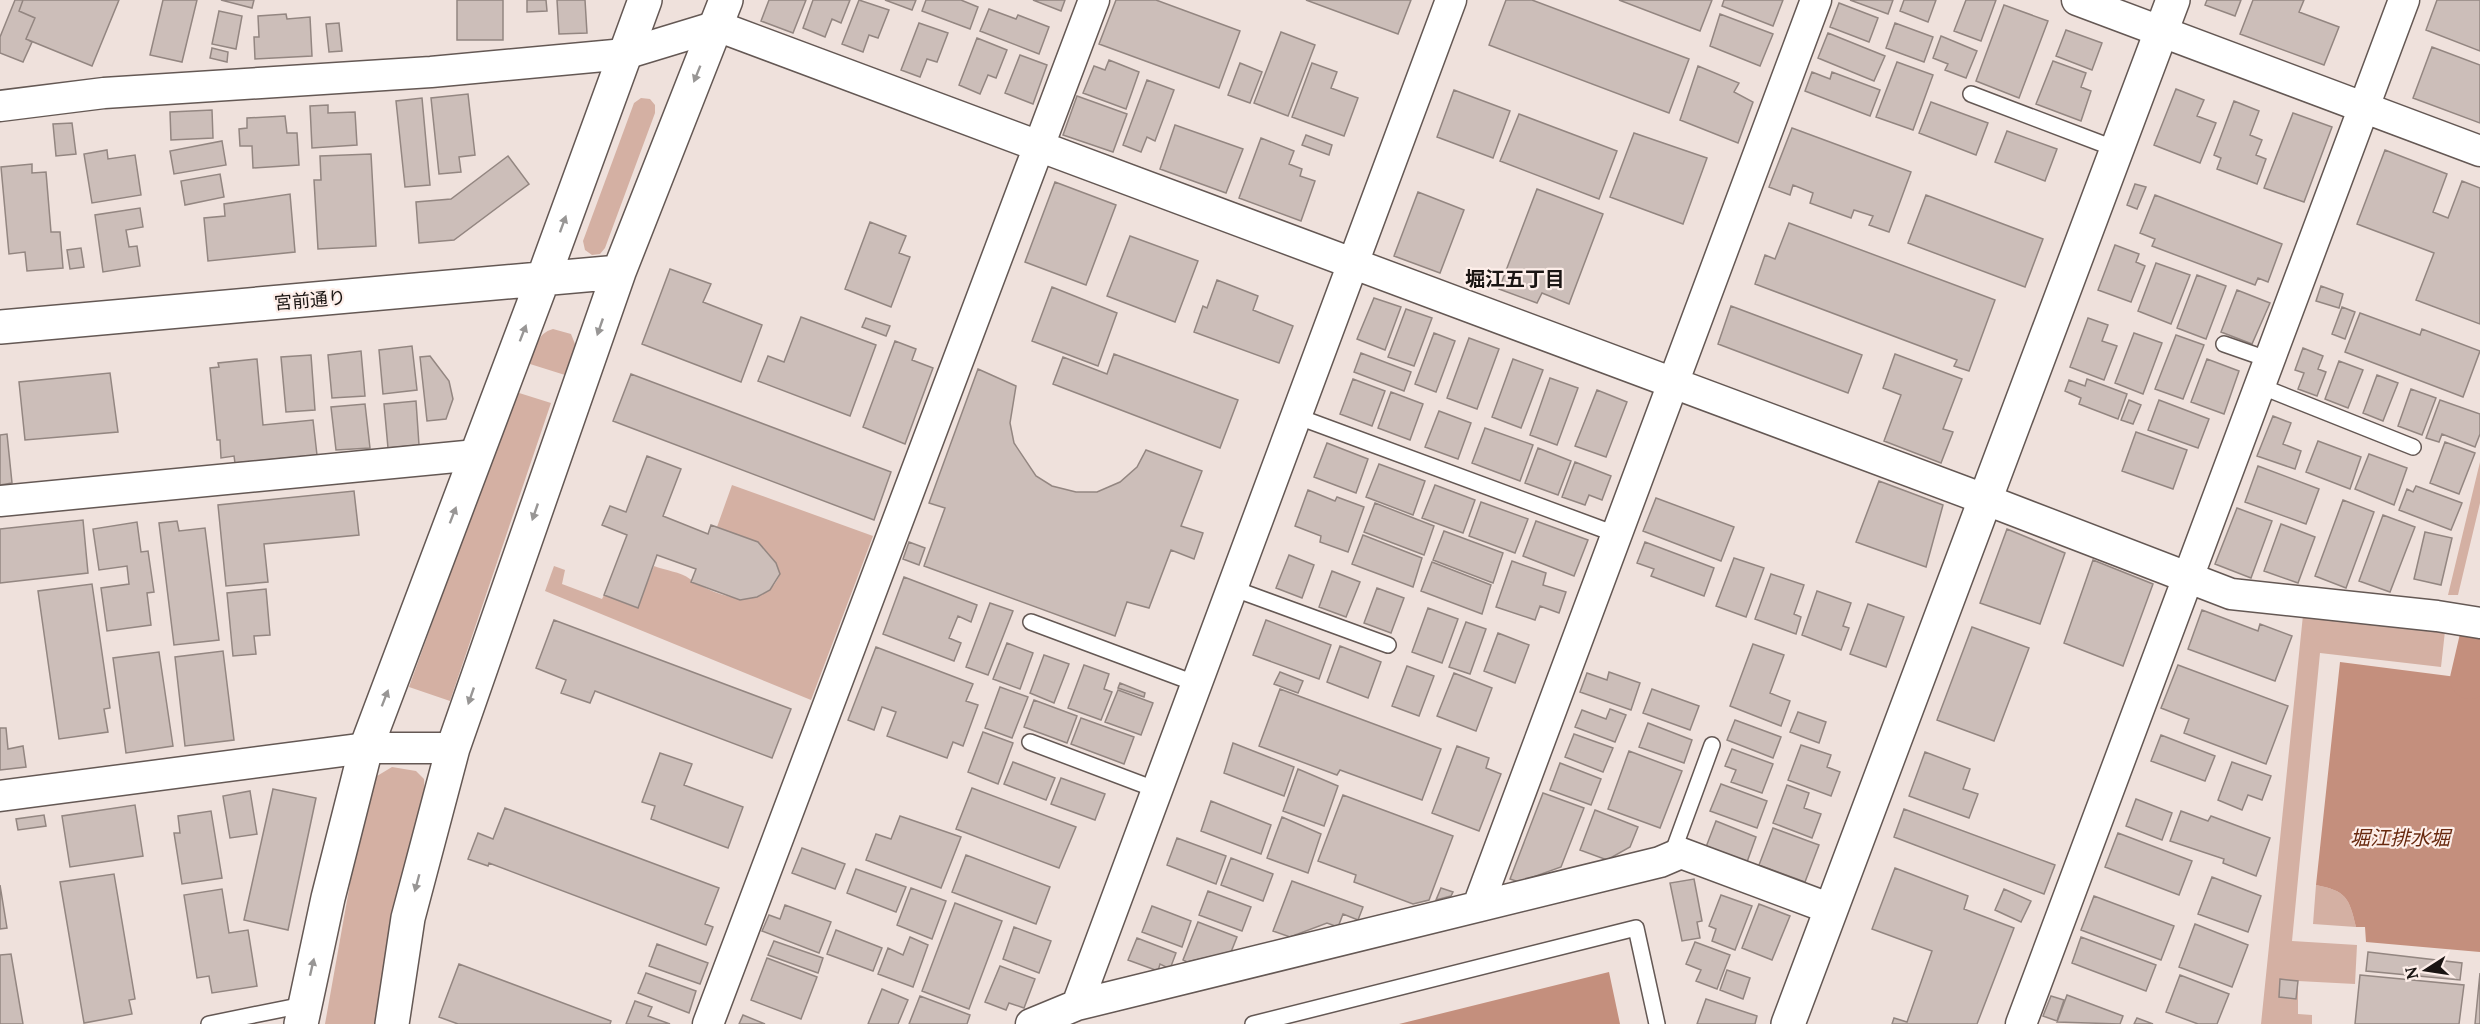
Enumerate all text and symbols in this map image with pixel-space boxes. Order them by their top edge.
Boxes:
one-way arrow [692,65,702,83]
one-way arrow [559,215,569,233]
district label: 堀江五丁目 [1465,266,1565,291]
street label: 宮前通り [273,285,347,315]
one-way arrow [594,319,604,337]
one-way arrow [518,324,528,342]
one-way arrow [530,503,540,521]
one-way arrow [449,506,459,524]
one-way arrow [466,687,475,705]
one-way arrow [380,689,390,707]
water label: 堀江排水堀 [2350,825,2453,850]
one-way arrow [412,874,421,892]
north arrow [2396,940,2456,1000]
one-way arrow [307,957,317,976]
text: N [2400,965,2422,981]

